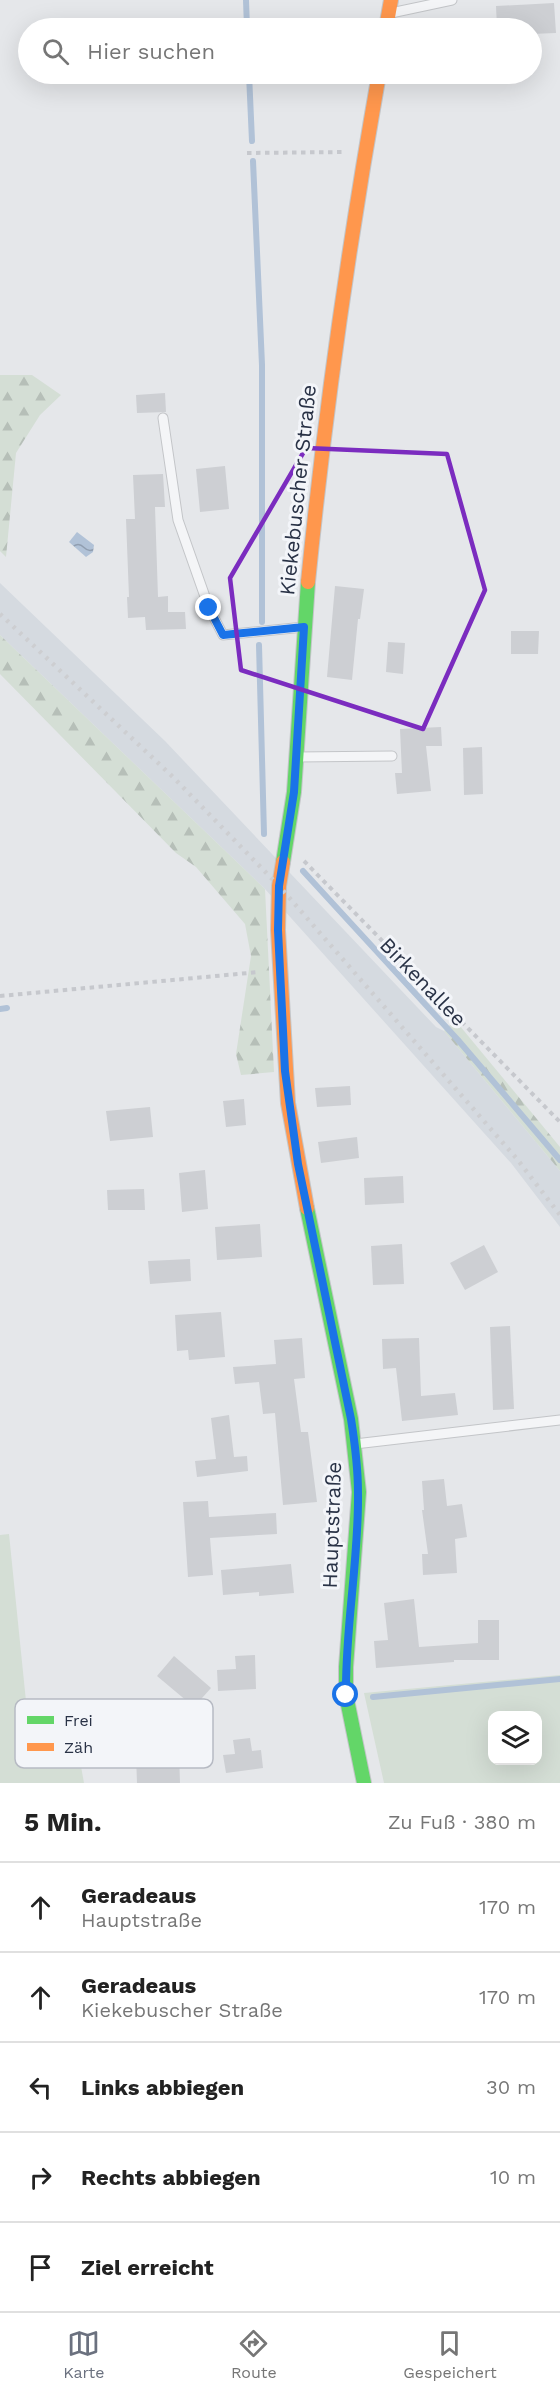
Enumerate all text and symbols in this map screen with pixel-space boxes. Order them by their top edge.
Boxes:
search box [18,18,542,84]
icon: search [39,35,72,68]
text: Hier suchen [87,39,215,64]
street label: Kiekebuscher Straße [274,383,321,597]
route end [195,594,221,620]
street label: Birkenallee [375,932,472,1031]
street label: Hauptstraße [317,1461,346,1589]
route start [332,1681,358,1707]
legend [15,1699,213,1768]
text: Frei [64,1711,93,1730]
map controls [488,1711,542,1765]
button: layers [488,1711,542,1765]
text: Zäh [64,1738,93,1757]
text: 5 Min. [24,1807,101,1837]
text: Zu Fuß · 380 m [388,1810,536,1834]
text: Geradeaus [81,1883,196,1908]
icon: ahead [24,1891,57,1924]
text: 170 m [479,1895,536,1919]
text: Hauptstraße [81,1908,202,1932]
text: Geradeaus [81,1973,196,1998]
icon: ahead [24,1981,57,2014]
text: 170 m [479,1985,536,2009]
text: Kiekebuscher Straße [81,1998,283,2022]
icon: left [24,2071,57,2104]
text: Links abbiegen [81,2075,244,2100]
text: 30 m [486,2075,536,2099]
icon: right [24,2161,57,2194]
text: Rechts abbiegen [81,2165,261,2190]
text: 10 m [490,2165,536,2189]
icon: arrive [24,2251,57,2284]
text: Ziel erreicht [81,2255,214,2280]
tab: Karte [63,2327,105,2382]
tab: Route [231,2327,277,2382]
tab: Gespeichert [403,2327,497,2382]

